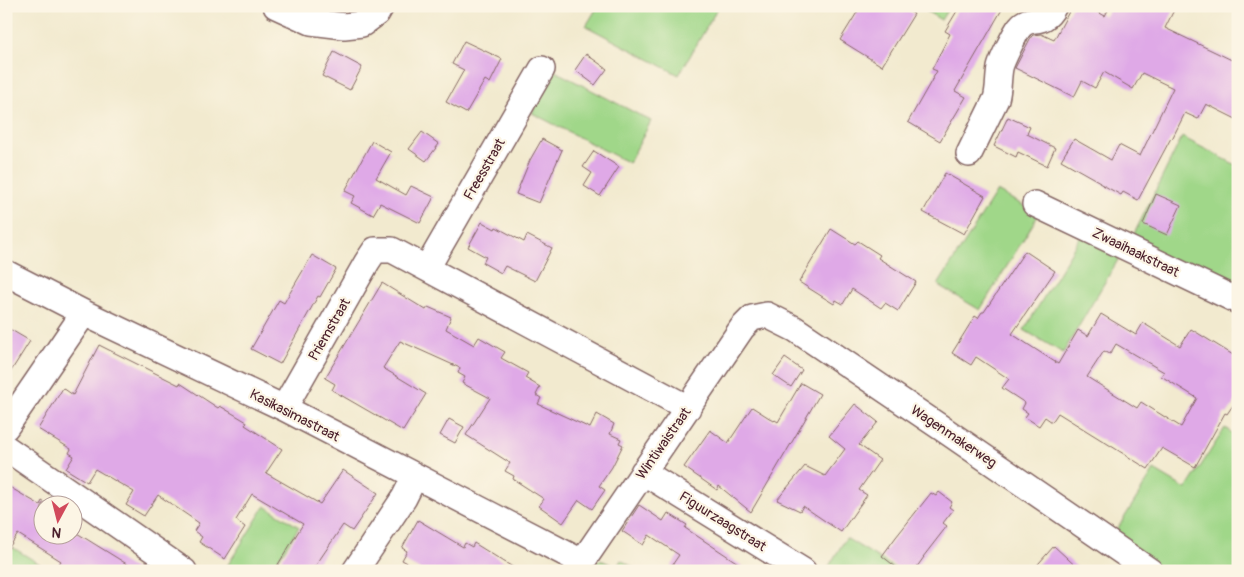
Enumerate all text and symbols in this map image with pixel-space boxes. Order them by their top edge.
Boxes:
street label: Freesstraat [460,135,509,203]
street label: Zwaaihaakstraat [1090,224,1182,281]
street label: Priemstraat [305,295,354,363]
street label: Kasikasimastraat [247,386,343,446]
street label: Wagenmakerweg [907,401,1000,471]
street label: Wintiwaistraat [632,404,695,482]
street label: Figuurzaagstraat [676,488,770,555]
north arrow [32,494,82,544]
text: N [51,523,62,541]

